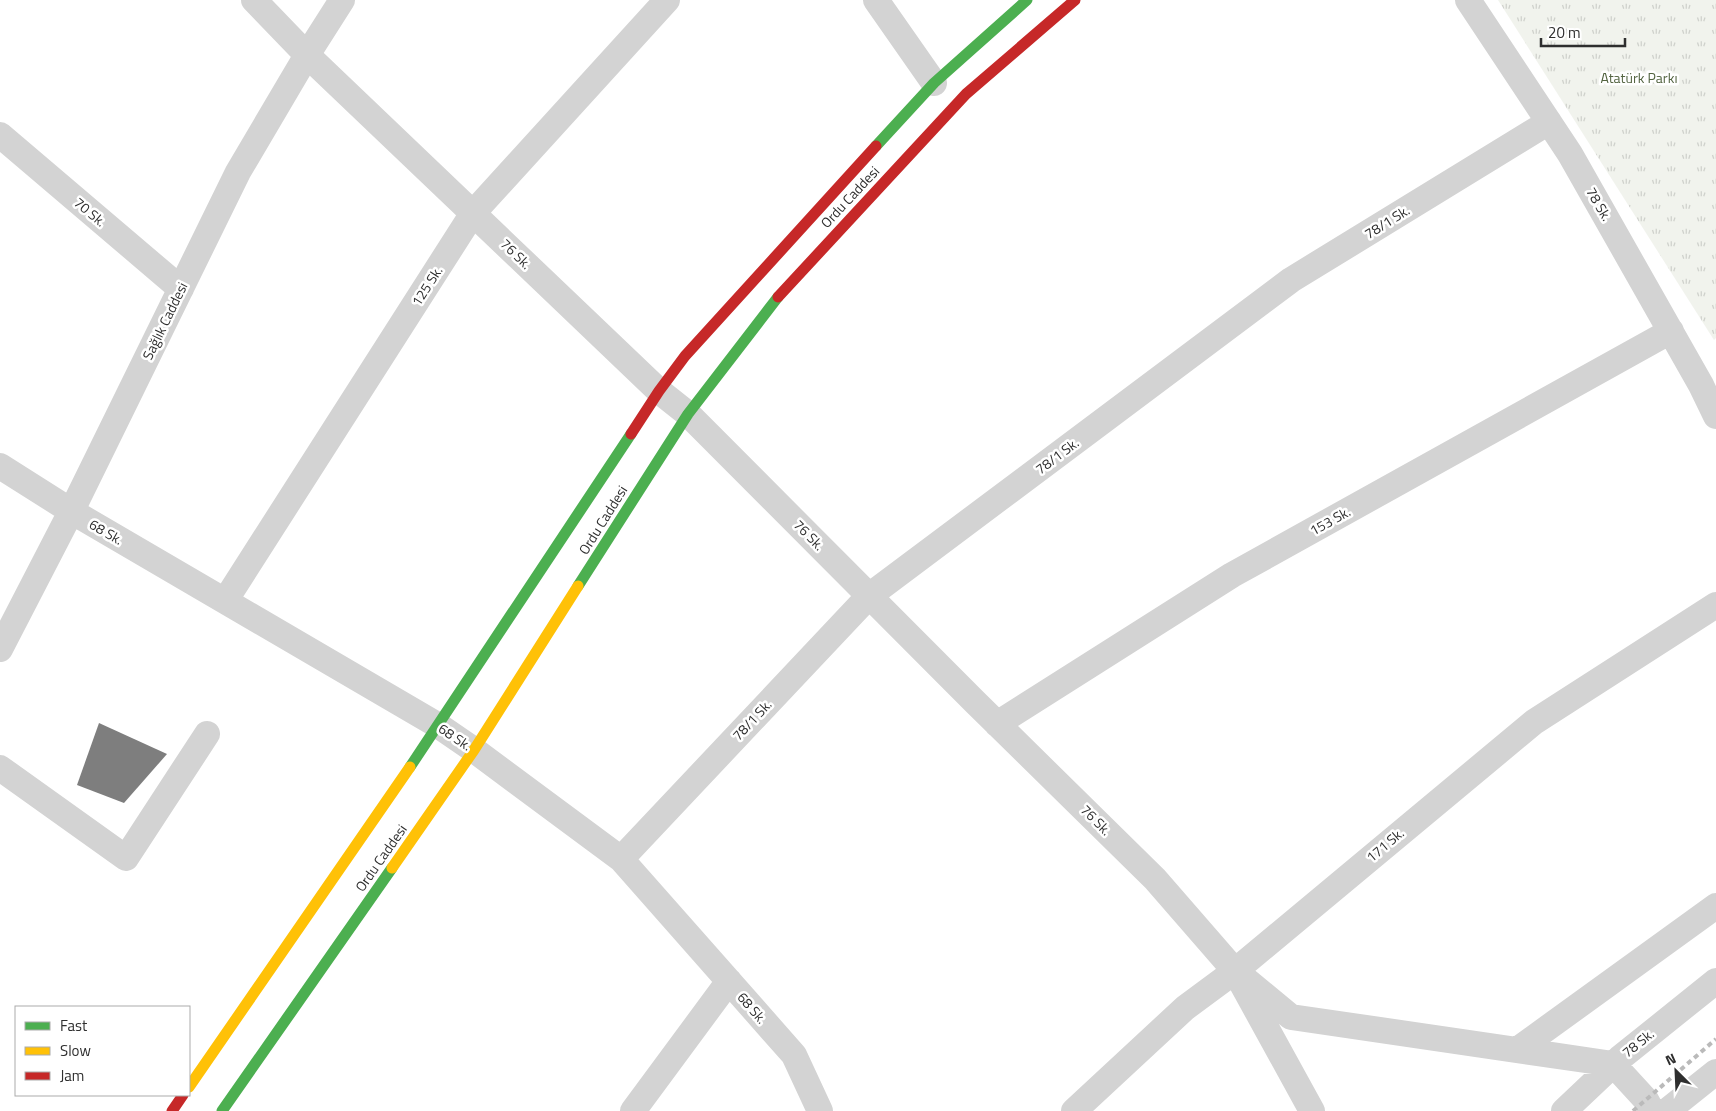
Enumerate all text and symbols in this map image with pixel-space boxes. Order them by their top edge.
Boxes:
scale bar [1541,15,1625,47]
text: 20 m [1548,21,1581,44]
park label: Atatürk Parkı [1601,67,1677,88]
street label: Ordu Caddesi [815,161,884,232]
street label: 78 Sk. [1581,183,1618,225]
street label: 70 Sk. [70,192,111,231]
street label: 78/1 Sk. [1360,200,1413,244]
street label: 76 Sk. [496,234,537,274]
street label: 125 Sk. [406,262,447,310]
street label: Sağlık Caddesi [137,278,192,363]
street label: 78/1 Sk. [1031,432,1083,479]
street label: Ordu Caddesi [573,481,632,558]
street label: 153 Sk. [1305,501,1354,540]
street label: 68 Sk. [85,513,127,550]
street label: 76 Sk. [789,514,830,555]
street label: 78/1 Sk. [727,694,776,745]
street label: 68 Sk. [434,718,476,755]
street label: 76 Sk. [1076,799,1117,840]
street label: Ordu Caddesi [350,820,412,896]
street label: 171 Sk. [1361,822,1408,867]
street label: 68 Sk. [733,987,772,1028]
legend [15,1006,190,1096]
text: Fast [60,1014,88,1037]
street label: 78 Sk. [1617,1023,1658,1062]
text: Slow [60,1039,91,1062]
north arrow [1651,1046,1701,1096]
text: N [1662,1047,1679,1070]
text: Jam [60,1064,84,1087]

